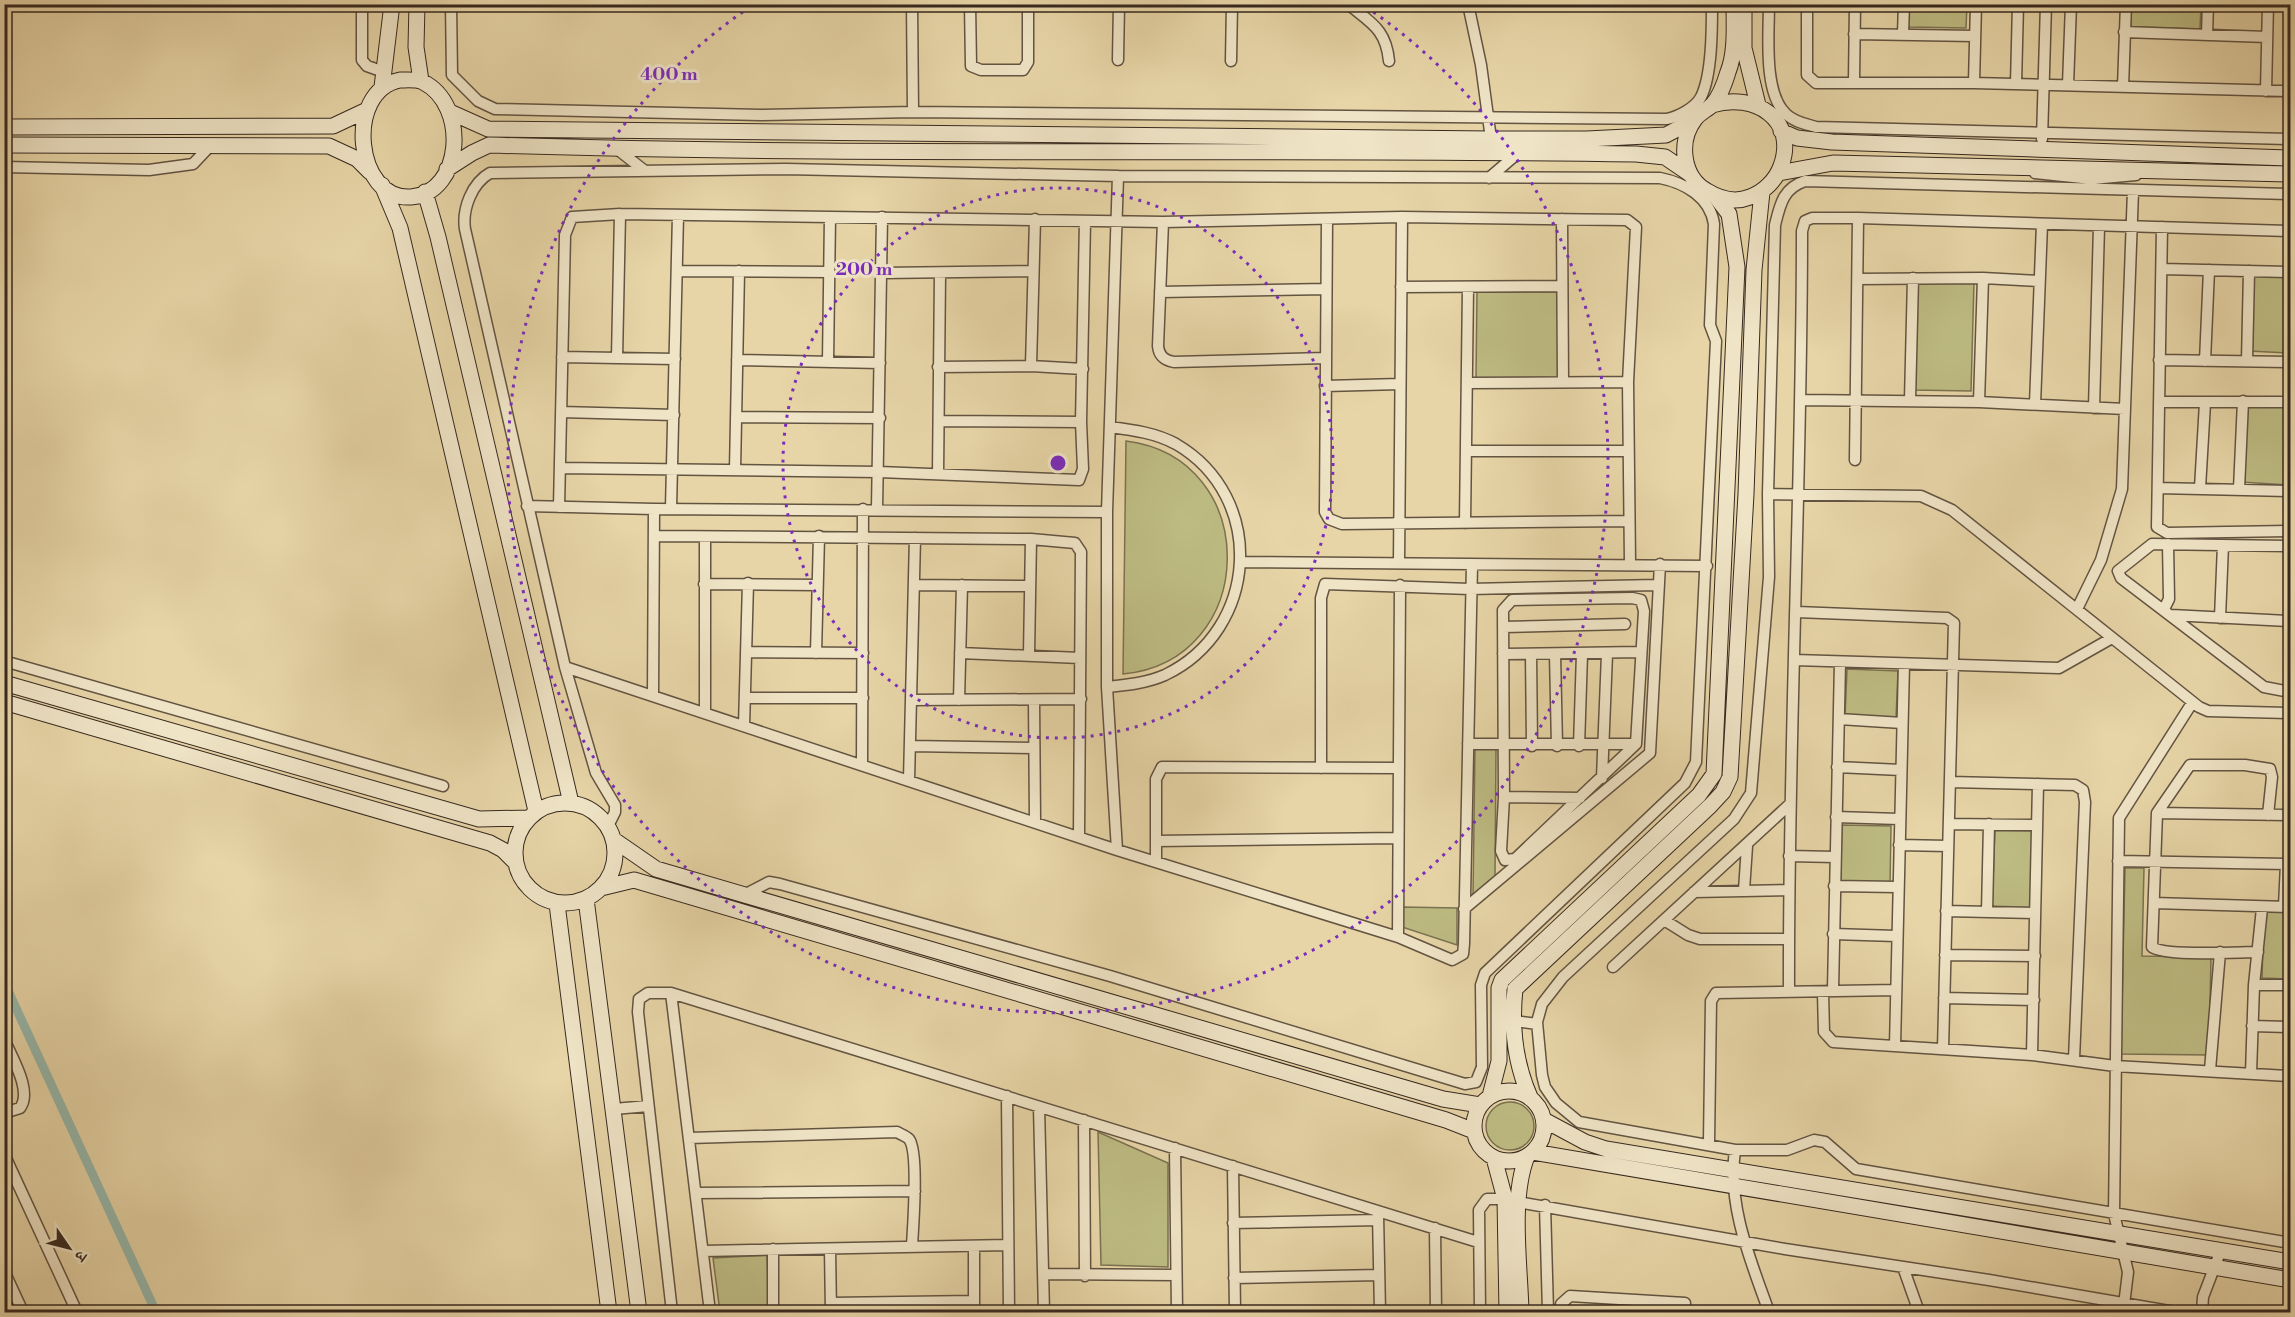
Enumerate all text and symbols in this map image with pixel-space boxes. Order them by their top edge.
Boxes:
text: 400 m [640,63,698,86]
text: 200 m [836,258,893,281]
centre of rings [1048,453,1068,473]
north arrow [39,1218,99,1278]
text: उ [69,1246,92,1267]

